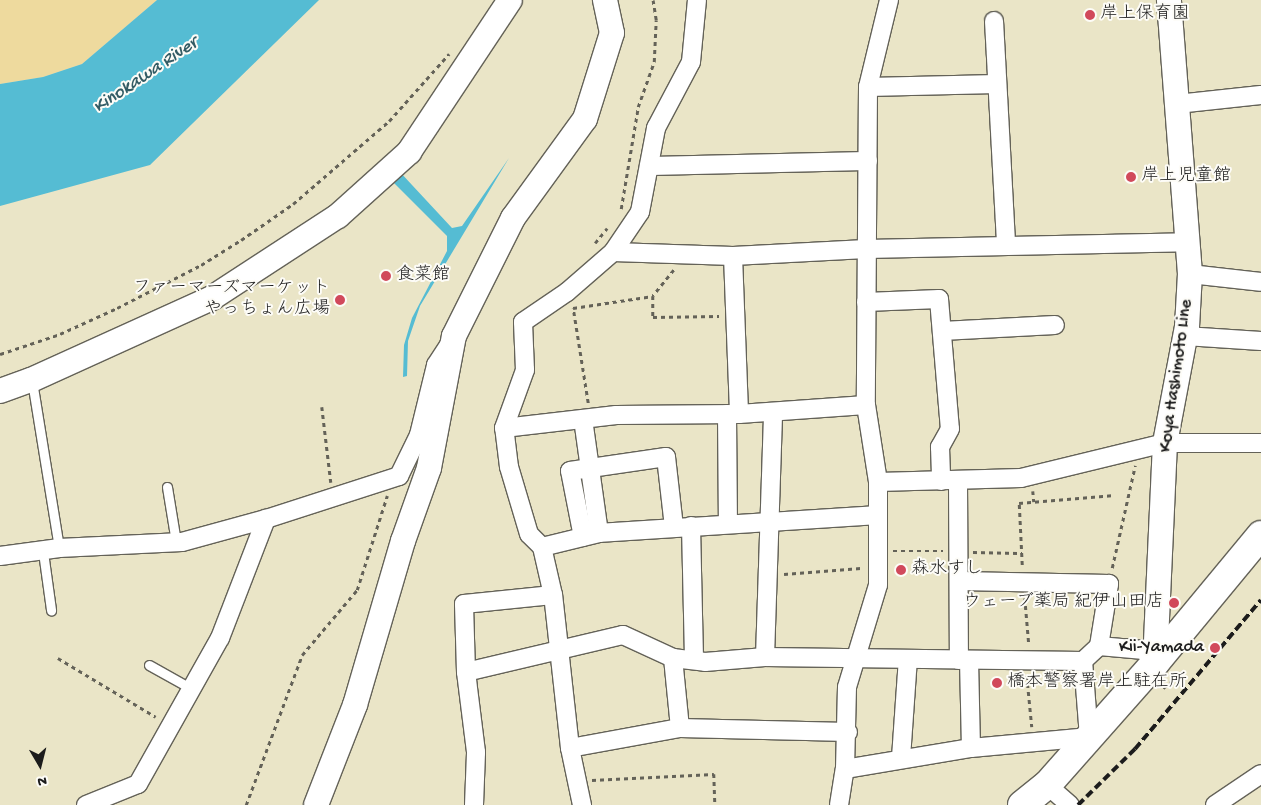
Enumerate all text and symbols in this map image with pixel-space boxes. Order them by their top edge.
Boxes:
place label: 岸上保育園 [1100,4,1190,26]
marker: 岸上保育園 [1084,9,1096,21]
water label: Kinokawa River [89,33,203,119]
place label: 岸上児童館 [1141,166,1231,188]
marker: 岸上児童館 [1125,171,1137,183]
place label: 食菜館 [396,265,450,287]
marker: 食菜館 [380,270,392,282]
place label: ファーマーズマーケット やっちょん広場 [132,279,330,322]
marker: ファーマーズマーケット やっちょん広場 [334,294,346,306]
street label: Koya Hashimoto Line [1156,298,1198,454]
place label: 森水すし [911,559,983,581]
marker: 森水すし [895,564,907,576]
place label: ウェーブ薬局 紀伊山田店 [962,592,1164,614]
marker: ウェーブ薬局 紀伊山田店 [1168,597,1180,609]
place label: Kii-Yamada [1119,637,1204,659]
marker: Kii-Yamada [1208,641,1222,655]
place label: 橋本警察署岸上駐在所 [1007,672,1187,694]
marker: 橋本警察署岸上駐在所 [991,677,1003,689]
north arrow [15,740,65,790]
text: N [36,771,48,789]

